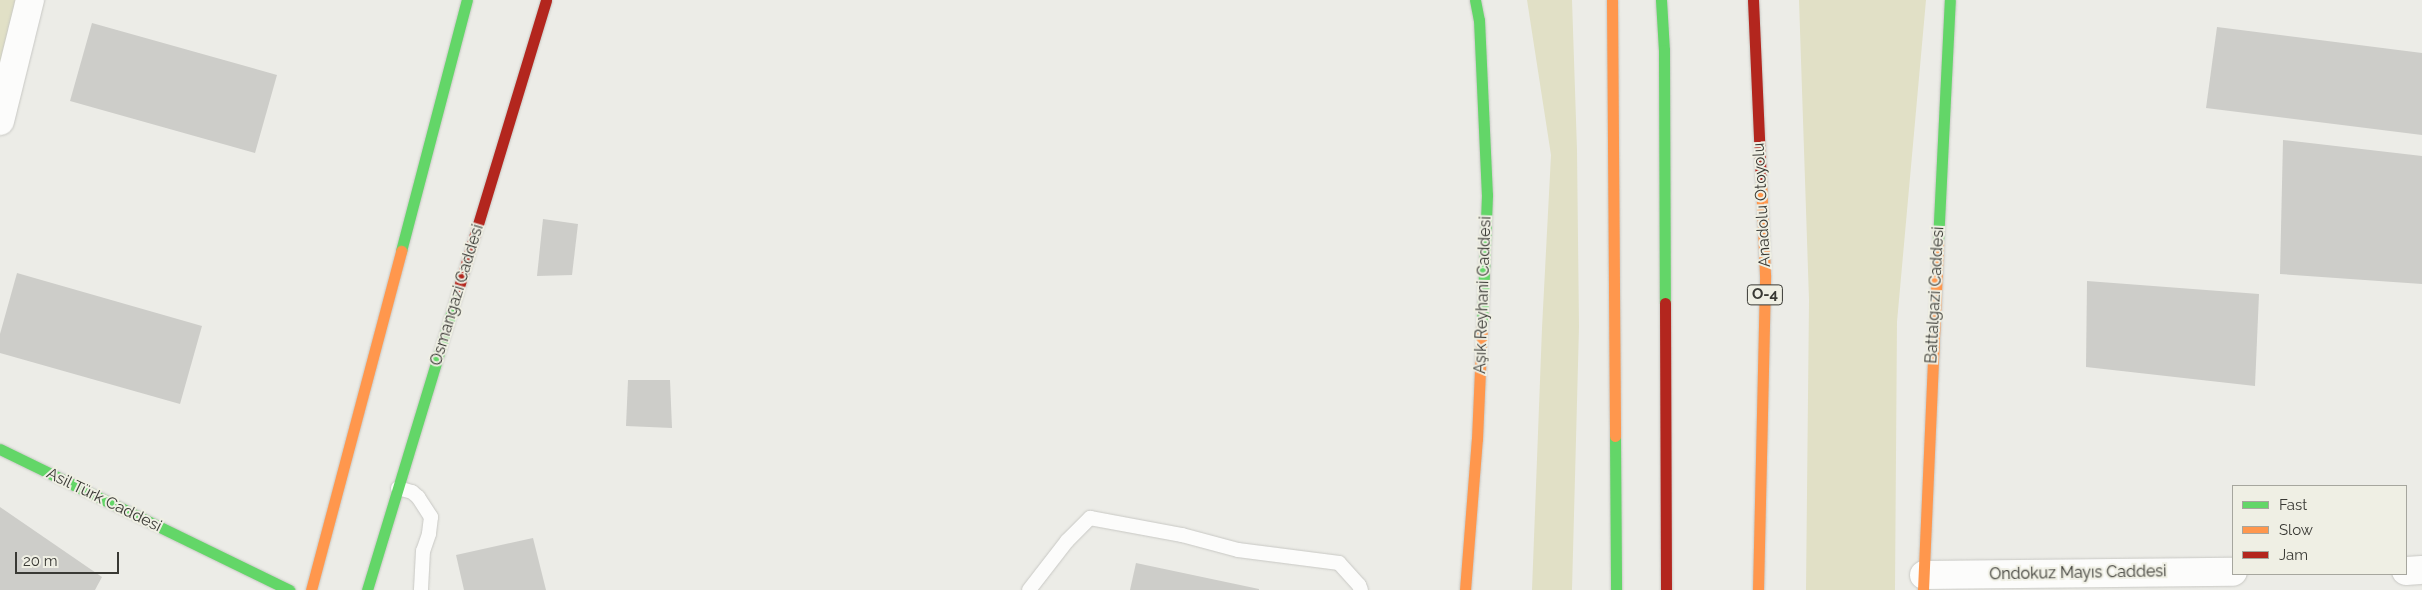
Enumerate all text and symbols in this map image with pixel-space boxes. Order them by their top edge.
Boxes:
street label: Anadolu Otoyolu [1749,142,1775,268]
street label: Aşık Reyhani Caddesi [1471,216,1495,374]
street label: Osmangazi Caddesi [426,222,488,368]
street label: Battalgazi Caddesi [1922,226,1948,364]
road number: O-4 [1746,282,1784,308]
street label: Asil Türk Caddesi [43,464,165,536]
legend [2232,485,2407,575]
text: Fast [2279,496,2307,514]
text: Slow [2279,521,2313,539]
scale bar [18,542,121,574]
text: Jam [2279,546,2308,564]
text: 20 m [23,552,58,570]
street label: Ondokuz Mayıs Caddesi [1989,562,2167,584]

